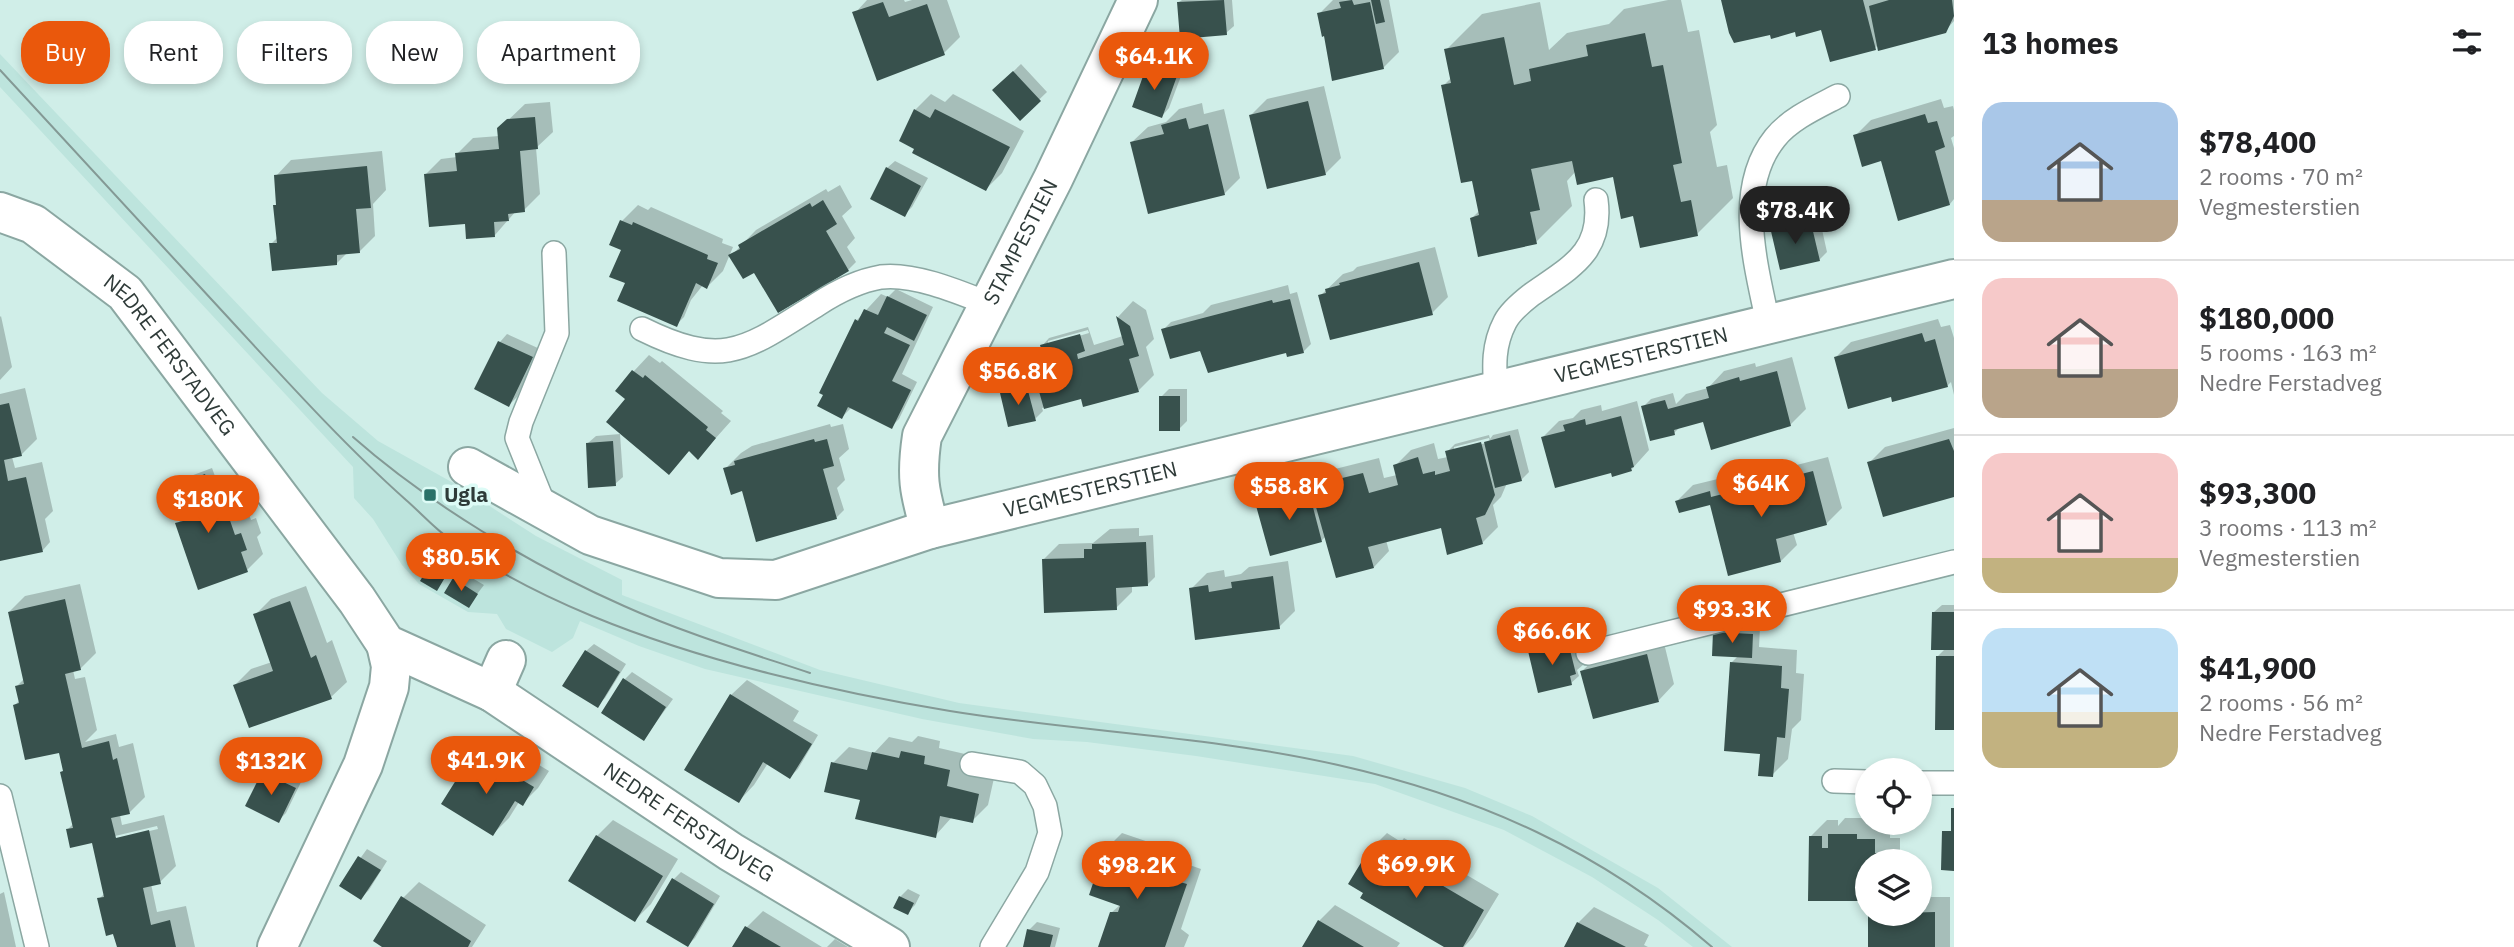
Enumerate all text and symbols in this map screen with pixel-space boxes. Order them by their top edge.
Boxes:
chip: Buy [21,21,110,84]
chip: Rent [124,21,223,84]
chip: Filters [237,21,352,84]
chip: New [366,21,463,84]
chip: Apartment [477,21,640,84]
text: 13 homes [1982,23,2119,62]
icon: filters [2448,23,2486,61]
pin: $64.1K [1097,32,1211,92]
text: $64.1K [1115,40,1193,70]
text: $78,400 [2199,122,2316,161]
icon: home [2038,130,2122,214]
text: 2 rooms · 70 m² [2199,161,2363,191]
street label: STAMPESTIEN [976,174,1064,309]
pin: $78.4K [1738,187,1852,246]
text: Vegmesterstien [2199,191,2360,221]
text: $78.4K [1756,194,1834,224]
street label: NEDRE FERSTADVEG [98,267,243,441]
text: $180,000 [2199,298,2334,337]
icon: home [2038,306,2122,390]
street label: VEGMESTERSTIEN [1551,320,1731,389]
text: 5 rooms · 163 m² [2199,337,2377,367]
pin: $56.8K [961,348,1075,407]
text: $56.8K [979,355,1057,385]
text: Nedre Ferstadveg [2199,367,2382,397]
street label: VEGMESTERSTIEN [1000,454,1180,524]
pin: $64K [1720,460,1802,519]
pin: $58.8K [1232,462,1346,522]
text: $64K [1732,467,1790,497]
text: $58.8K [1250,470,1328,500]
text: $93,300 [2199,473,2316,512]
pin: $180K [159,476,257,535]
place label: Ugla [444,480,488,508]
icon: home [2038,481,2122,565]
text: $180K [172,483,244,513]
marker: Ugla [422,487,438,503]
text: 3 rooms · 113 m² [2199,512,2377,542]
pin: $80.5K [404,534,518,593]
text: $80.5K [422,541,500,571]
text: Vegmesterstien [2199,542,2360,572]
pin: $93.3K [1675,586,1789,645]
text: $93.3K [1693,593,1771,623]
pin: $66.6K [1495,608,1609,667]
text: $66.6K [1513,615,1591,645]
text: $41,900 [2199,648,2316,687]
icon: home [2038,656,2122,740]
text: 2 rooms · 56 m² [2199,687,2363,717]
text: Nedre Ferstadveg [2199,717,2382,747]
pin: $41.9K [429,736,543,796]
pin: $132K [222,738,320,797]
text: $41.9K [447,744,525,774]
text: $132K [235,745,307,775]
street label: NEDRE FERSTADVEG [598,756,780,888]
map controls [1855,758,1932,926]
button: locate [1855,758,1932,835]
pin: $69.9K [1359,841,1473,900]
pin: $98.2K [1080,842,1194,901]
text: $69.9K [1377,848,1455,878]
text: $98.2K [1098,849,1176,879]
button: layers [1855,849,1932,926]

